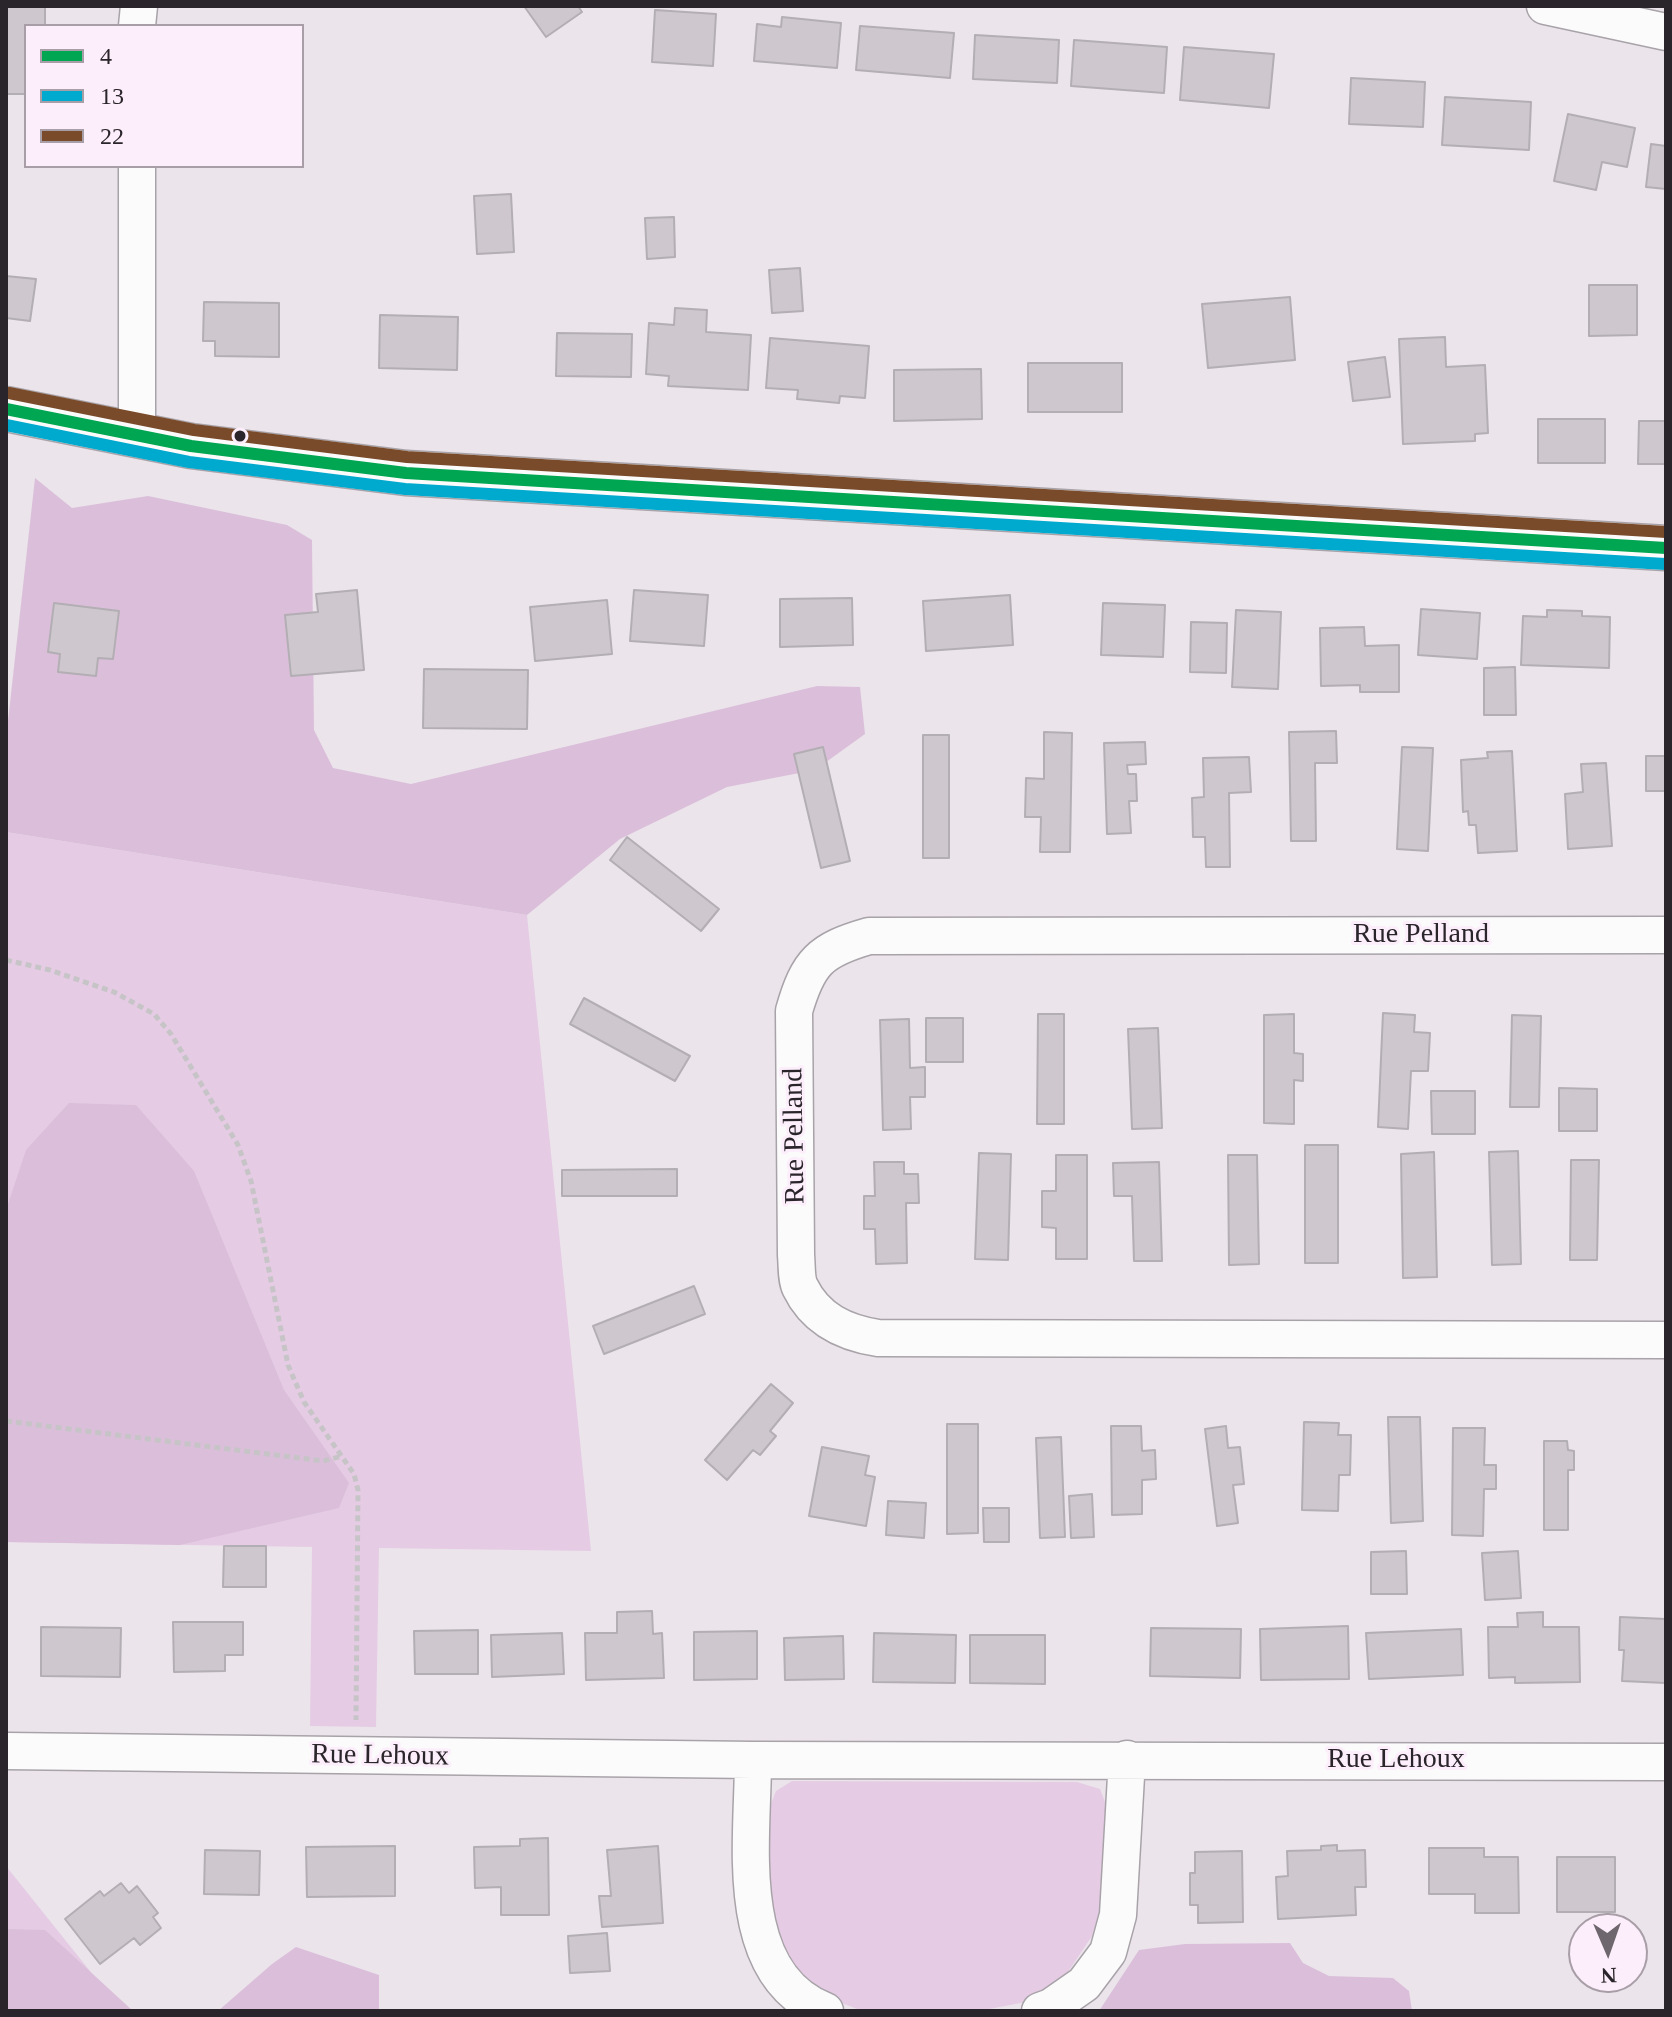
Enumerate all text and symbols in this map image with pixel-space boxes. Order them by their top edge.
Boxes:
legend [24,24,304,168]
text: 4 [100,43,112,69]
text: 13 [100,83,124,109]
text: 22 [100,123,124,149]
unlabelled marker [232,428,248,444]
street label: Rue Pelland [1353,918,1489,952]
street label: Rue Pelland [777,1068,813,1204]
street label: Rue Lehoux [311,1738,449,1774]
street label: Rue Lehoux [1327,1743,1465,1777]
north arrow [1568,1913,1648,1993]
text: N [1600,1963,1617,1988]

